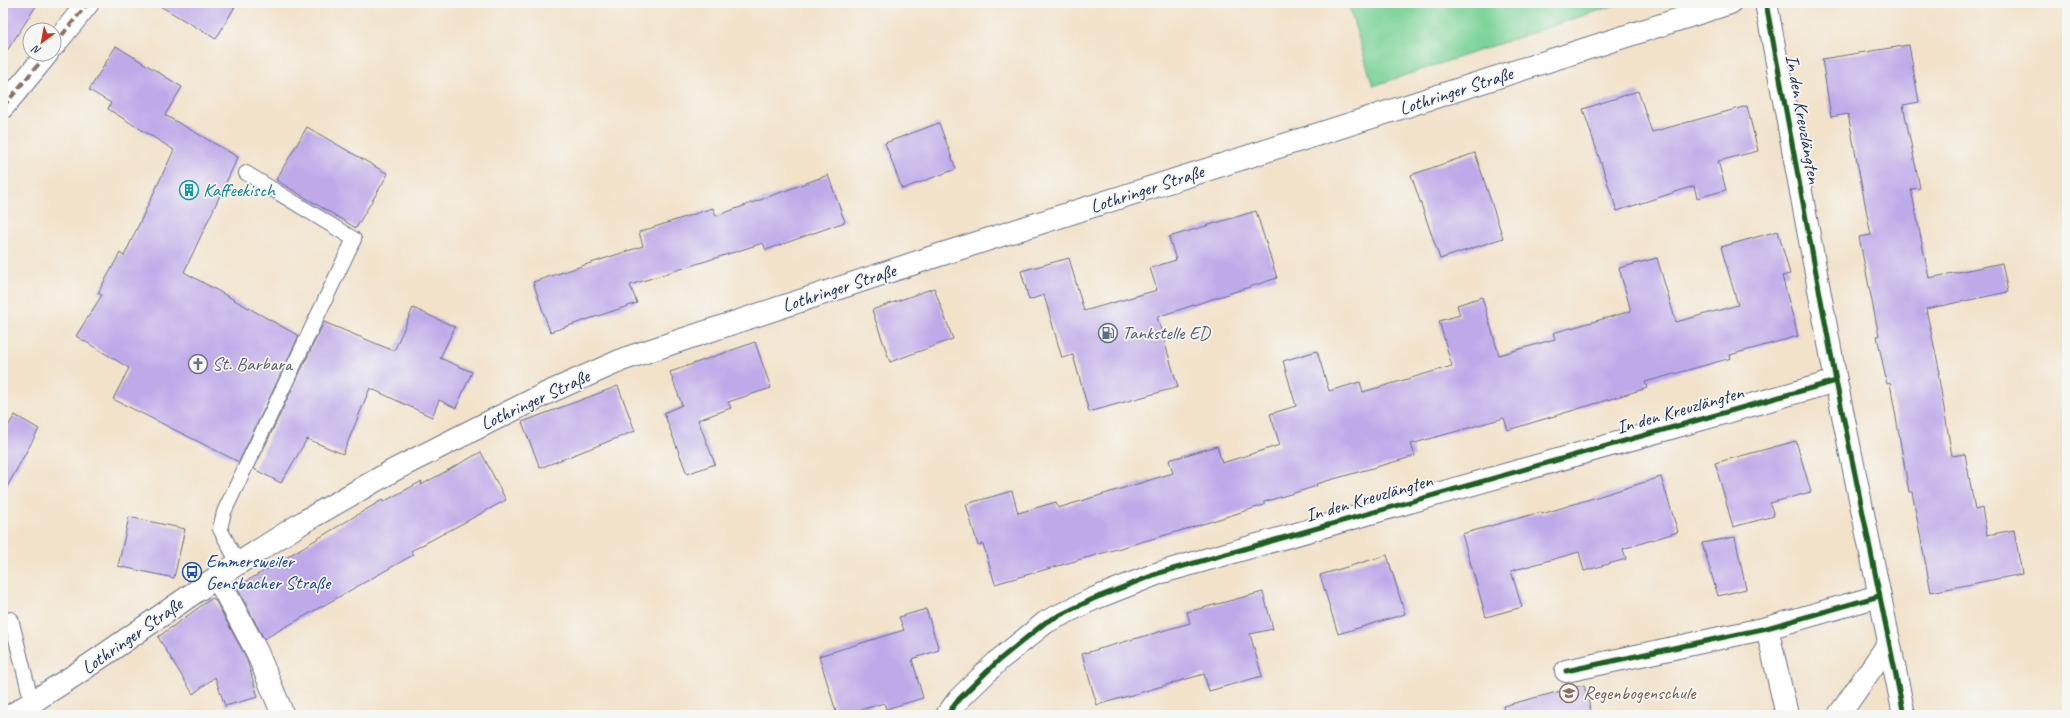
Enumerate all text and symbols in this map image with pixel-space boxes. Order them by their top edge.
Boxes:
north arrow [22,22,62,62]
text: N [28,42,43,58]
street label: In den Kreuzlängten [1780,53,1826,186]
street label: Lothringer Straße [1396,61,1517,121]
street label: Lothringer Straße [1087,159,1208,219]
place label: Kaffeekisch [203,178,276,202]
building icon: Kaffeekisch [178,179,200,201]
street label: Lothringer Straße [779,258,900,318]
place label: Tankstelle ED [1122,321,1212,345]
fuel station icon: Tankstelle ED [1097,322,1119,344]
place label: St. Barbara [212,352,294,376]
church icon: St. Barbara [187,353,209,375]
street label: Lothringer Straße [477,363,595,436]
street label: In den Kreuzlängten [1614,380,1747,440]
street label: In den Kreuzlängten [1303,468,1436,528]
place label: Emmersweiler Gensbacher Straße [206,549,332,595]
bus stop icon: Emmersweiler Gensbacher Straße [181,561,203,583]
street label: Lothringer Straße [77,591,189,680]
place label: Regenbogenschule [1583,681,1697,705]
school or university icon: Regenbogenschule [1558,682,1580,704]

